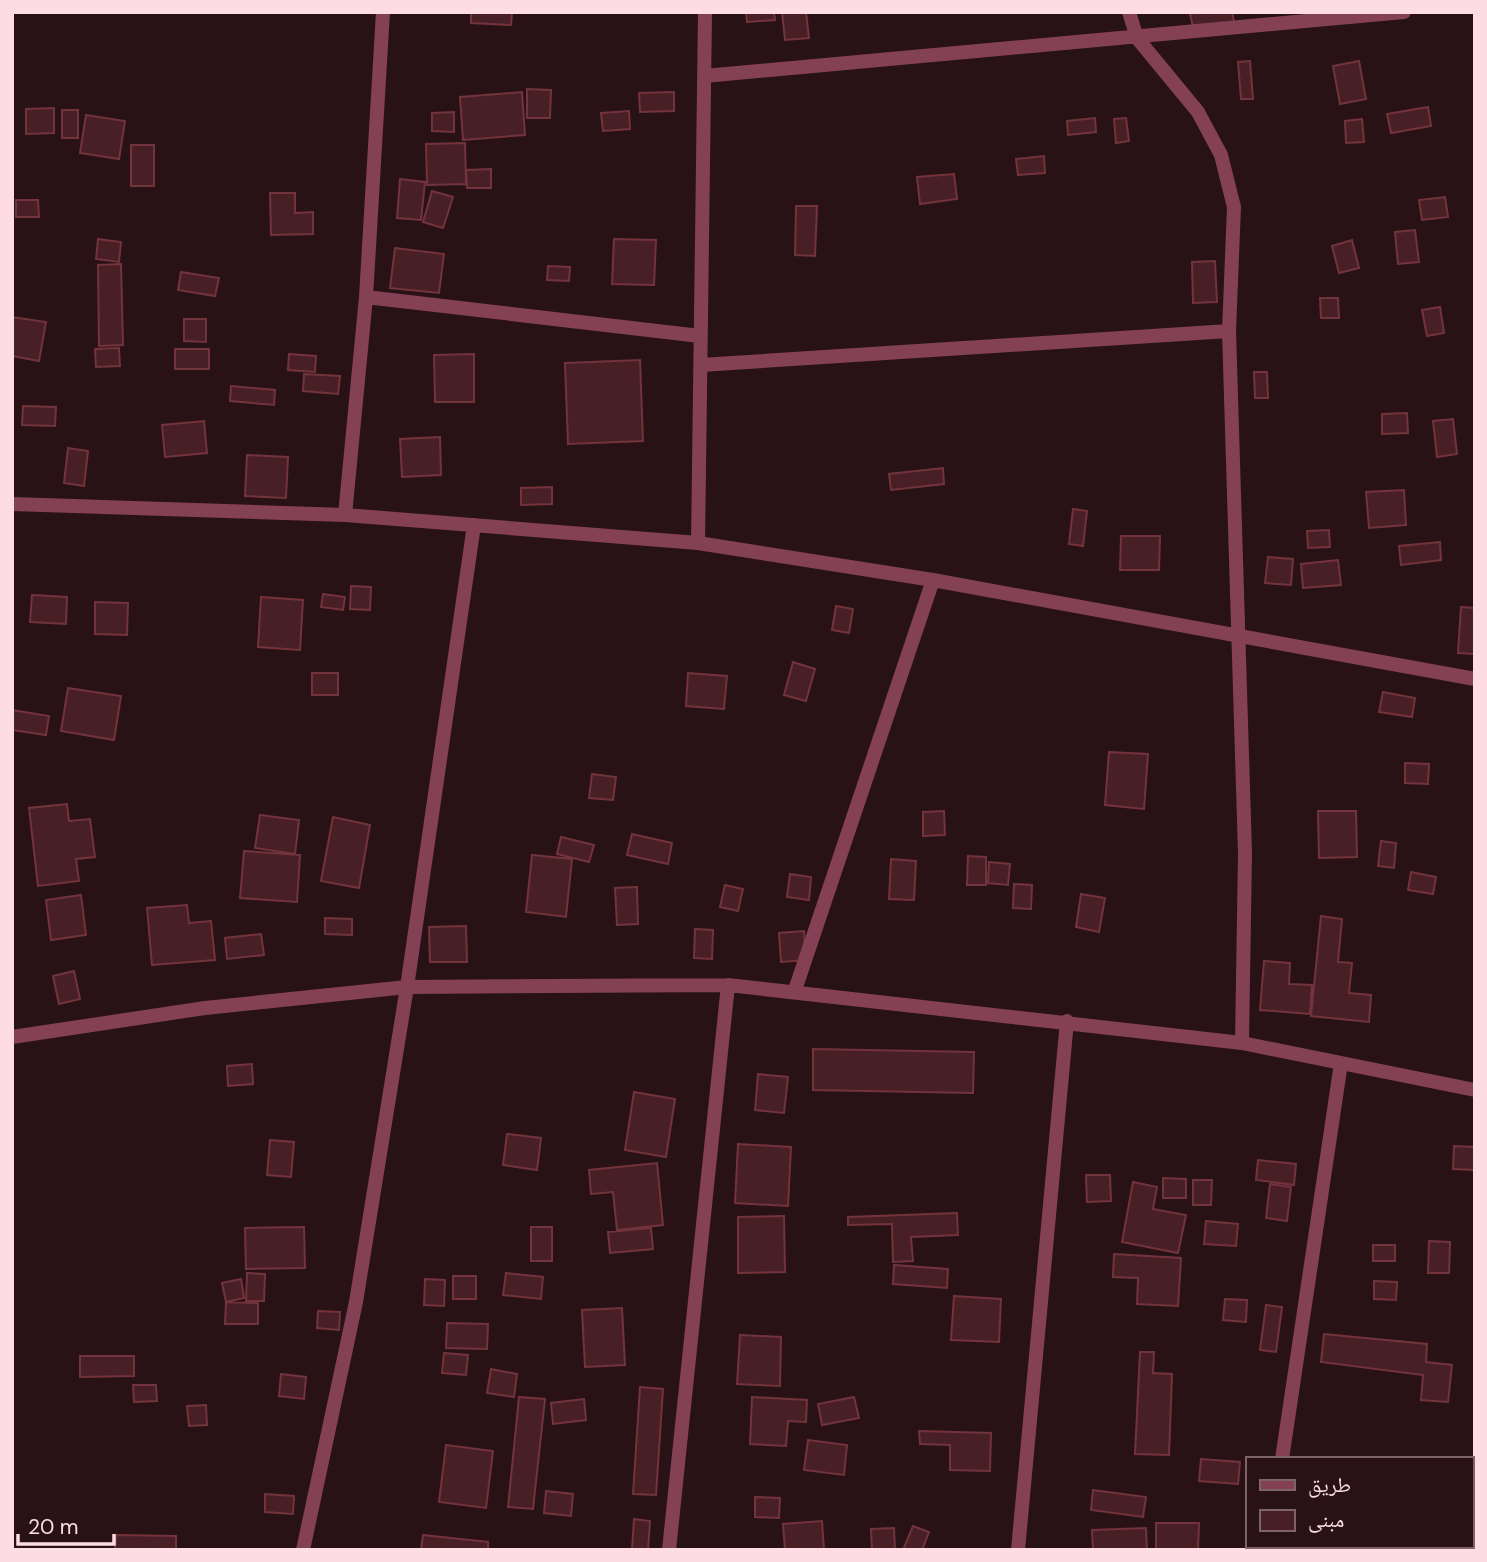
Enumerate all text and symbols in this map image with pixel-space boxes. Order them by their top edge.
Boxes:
legend [1246,1457,1473,1548]
text: طريق [1308,1471,1351,1499]
scale bar [18,1502,114,1546]
text: مبنى [1308,1506,1344,1534]
text: 20 m [28,1513,79,1541]

